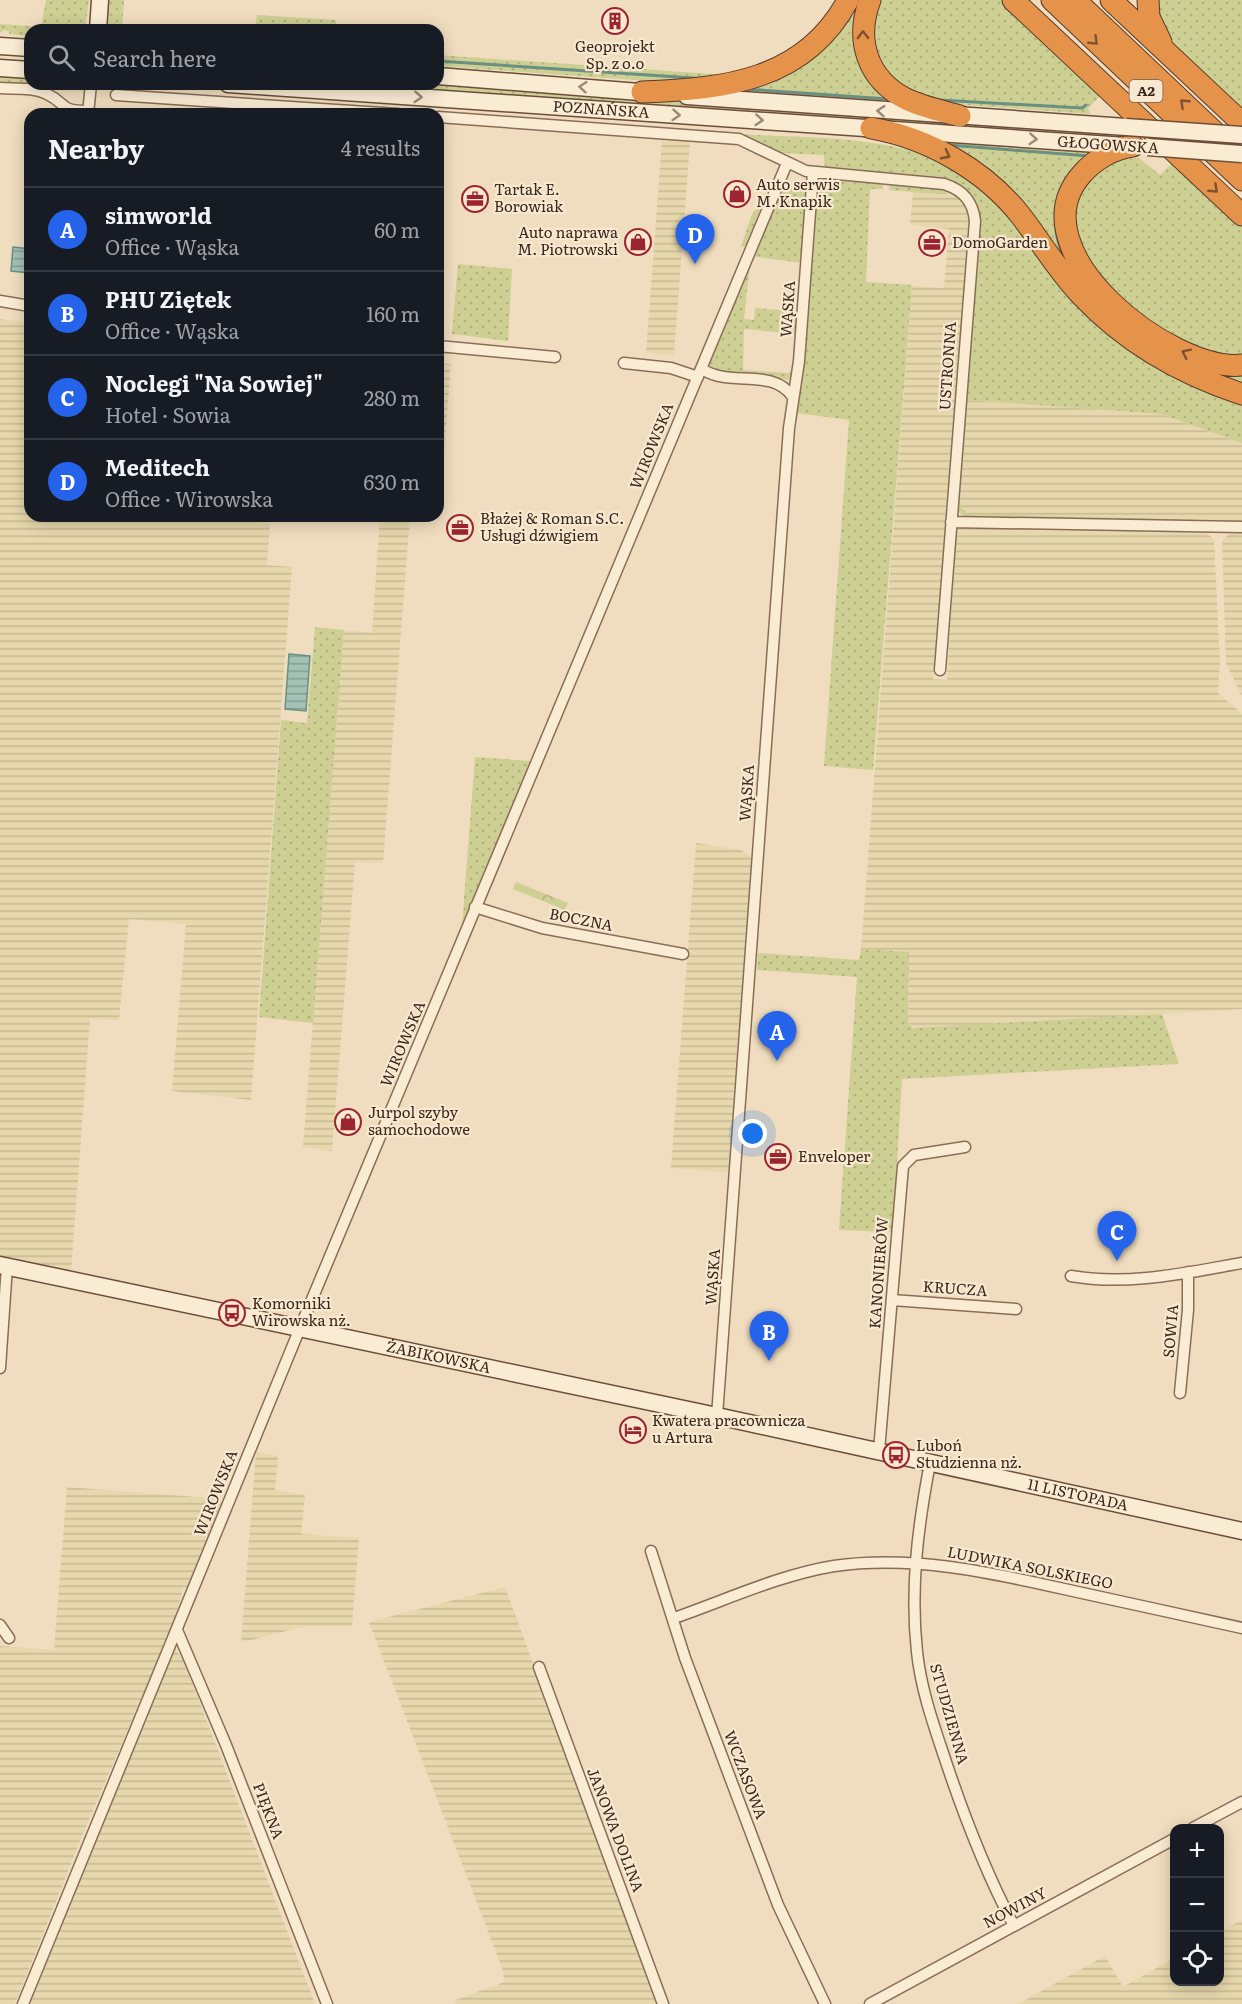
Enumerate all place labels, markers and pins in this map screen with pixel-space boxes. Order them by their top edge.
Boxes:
building icon: Geoprojekt Sp. z o.o [600,6,630,36]
place label: Geoprojekt Sp. z o.o [575,34,655,74]
place label: Auto serwis M. Knapik [756,172,840,212]
place label: Tartak E. Borowiak [494,177,564,217]
shop icon: Auto serwis M. Knapik [722,179,752,209]
office icon: Tartak E. Borowiak [460,184,490,214]
pin: D [676,214,714,264]
place label: Auto naprawa M. Piotrowski [517,220,619,260]
shop icon: Auto naprawa M. Piotrowski [623,227,653,257]
office icon: DomoGarden [917,228,947,258]
place label: DomoGarden [952,230,1048,253]
place label: Błażej & Roman S.C. Usługi dźwigiem [480,506,624,546]
office icon: Błażej & Roman S.C. Usługi dźwigiem [445,513,475,543]
pin: A [758,1012,796,1061]
place label: Jurpol szyby samochodowe [368,1100,470,1140]
shop icon: Jurpol szyby samochodowe [333,1107,363,1137]
office icon: Enveloper [763,1142,793,1172]
place label: Enveloper [798,1144,870,1167]
pin: C [1098,1212,1136,1261]
place label: Komorniki Wirowska nż. [252,1291,351,1331]
bus stop icon: Komorniki Wirowska nż. [217,1298,247,1328]
pin: B [750,1312,788,1361]
place label: Kwatera pracownicza u Artura [652,1408,806,1448]
hotel icon: Kwatera pracownicza u Artura [618,1415,648,1445]
place label: Luboń Studzienna nż. [916,1433,1022,1473]
bus stop icon: Luboń Studzienna nż. [881,1440,911,1470]

